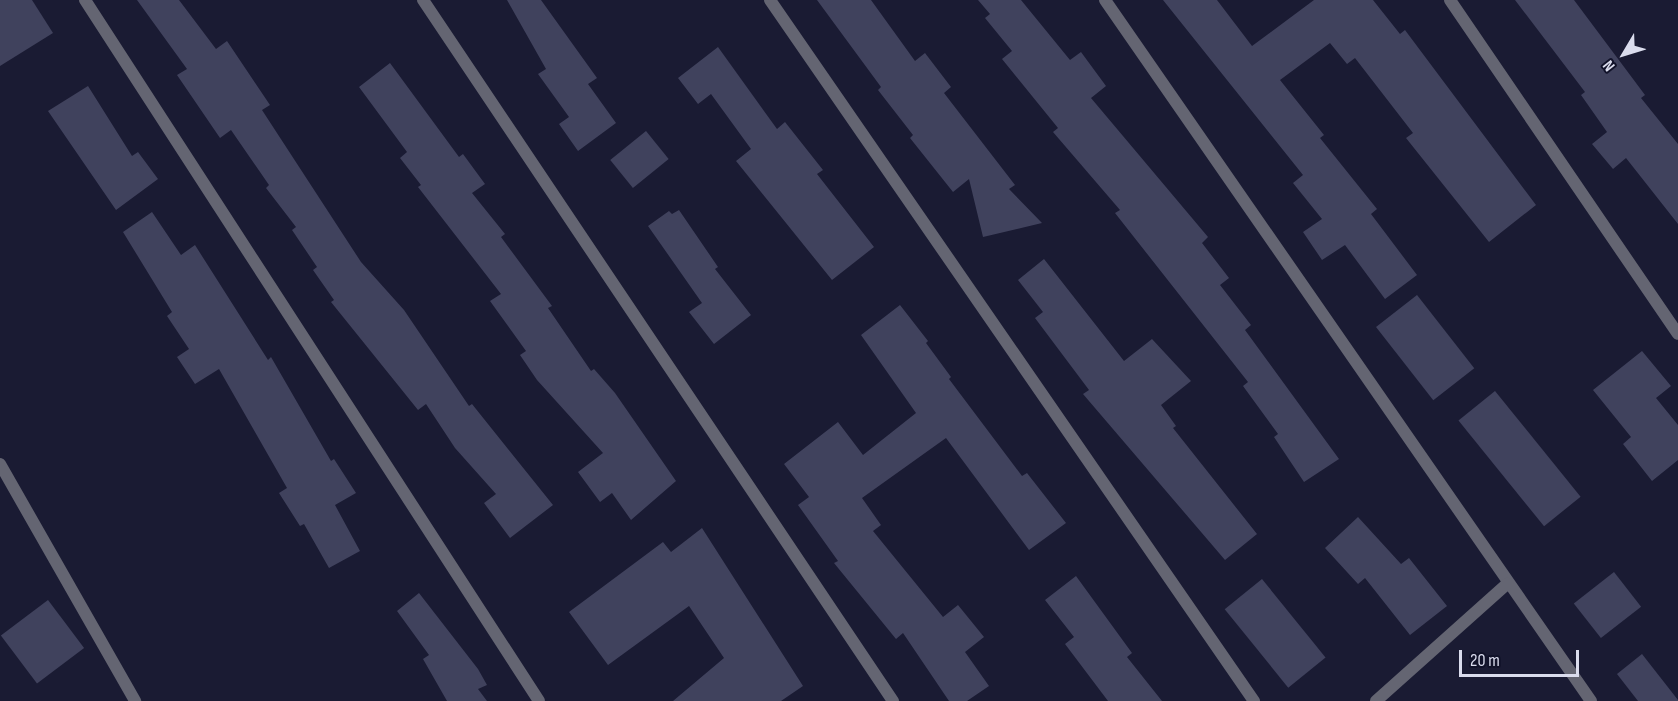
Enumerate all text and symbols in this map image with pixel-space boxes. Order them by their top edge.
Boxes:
north arrow [1594,24,1654,84]
text: N [1599,56,1620,75]
scale bar [1462,638,1582,676]
text: 20 m [1470,650,1500,671]

